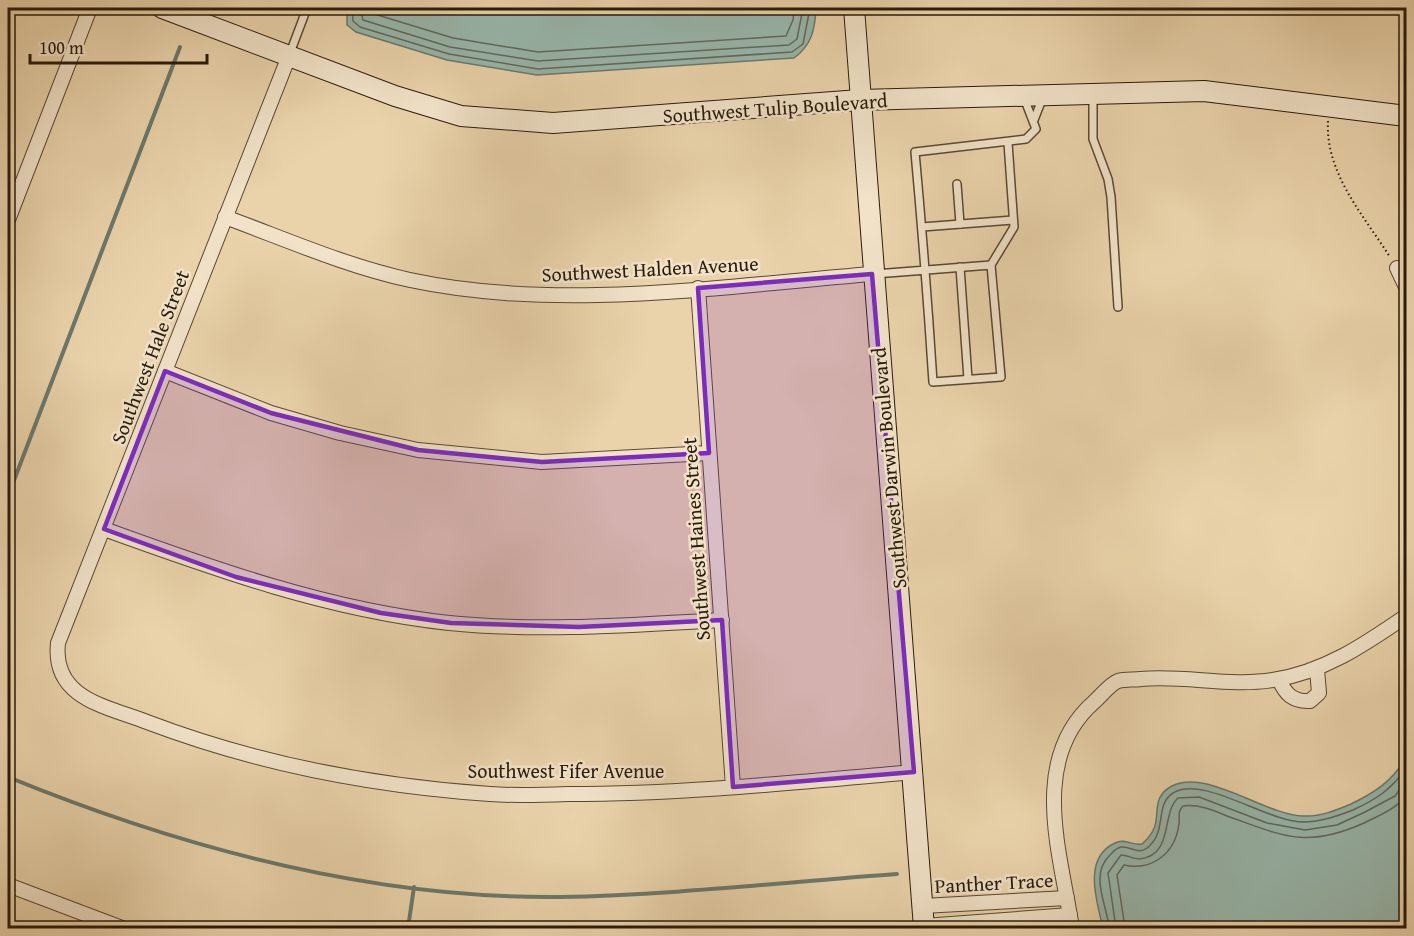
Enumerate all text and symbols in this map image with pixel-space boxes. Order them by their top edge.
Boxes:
scale bar [30,27,207,65]
text: 100 m [39,34,84,61]
street label: Southwest Tulip Boulevard [662,85,889,130]
street label: Southwest Halden Avenue [541,248,759,289]
street label: Southwest Hale Street [103,266,196,448]
street label: Southwest Darwin Boulevard [863,346,913,590]
street label: Southwest Haines Street [674,436,717,642]
street label: Southwest Fifer Avenue [468,756,664,785]
street label: Panther Trace [934,865,1054,900]

